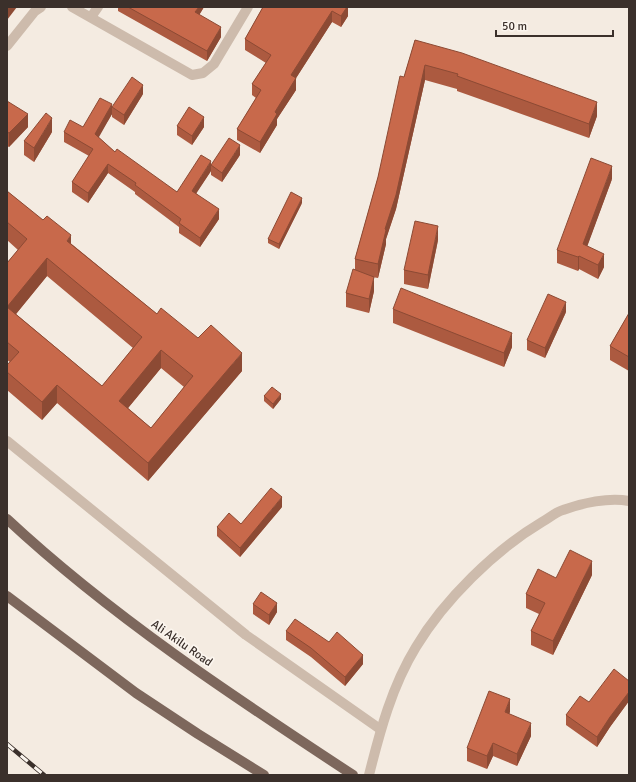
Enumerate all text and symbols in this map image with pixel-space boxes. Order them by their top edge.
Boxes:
scale bar [496,12,613,38]
text: 50 m [502,19,527,34]
street label: Ali Akilu Road [148,617,215,670]

